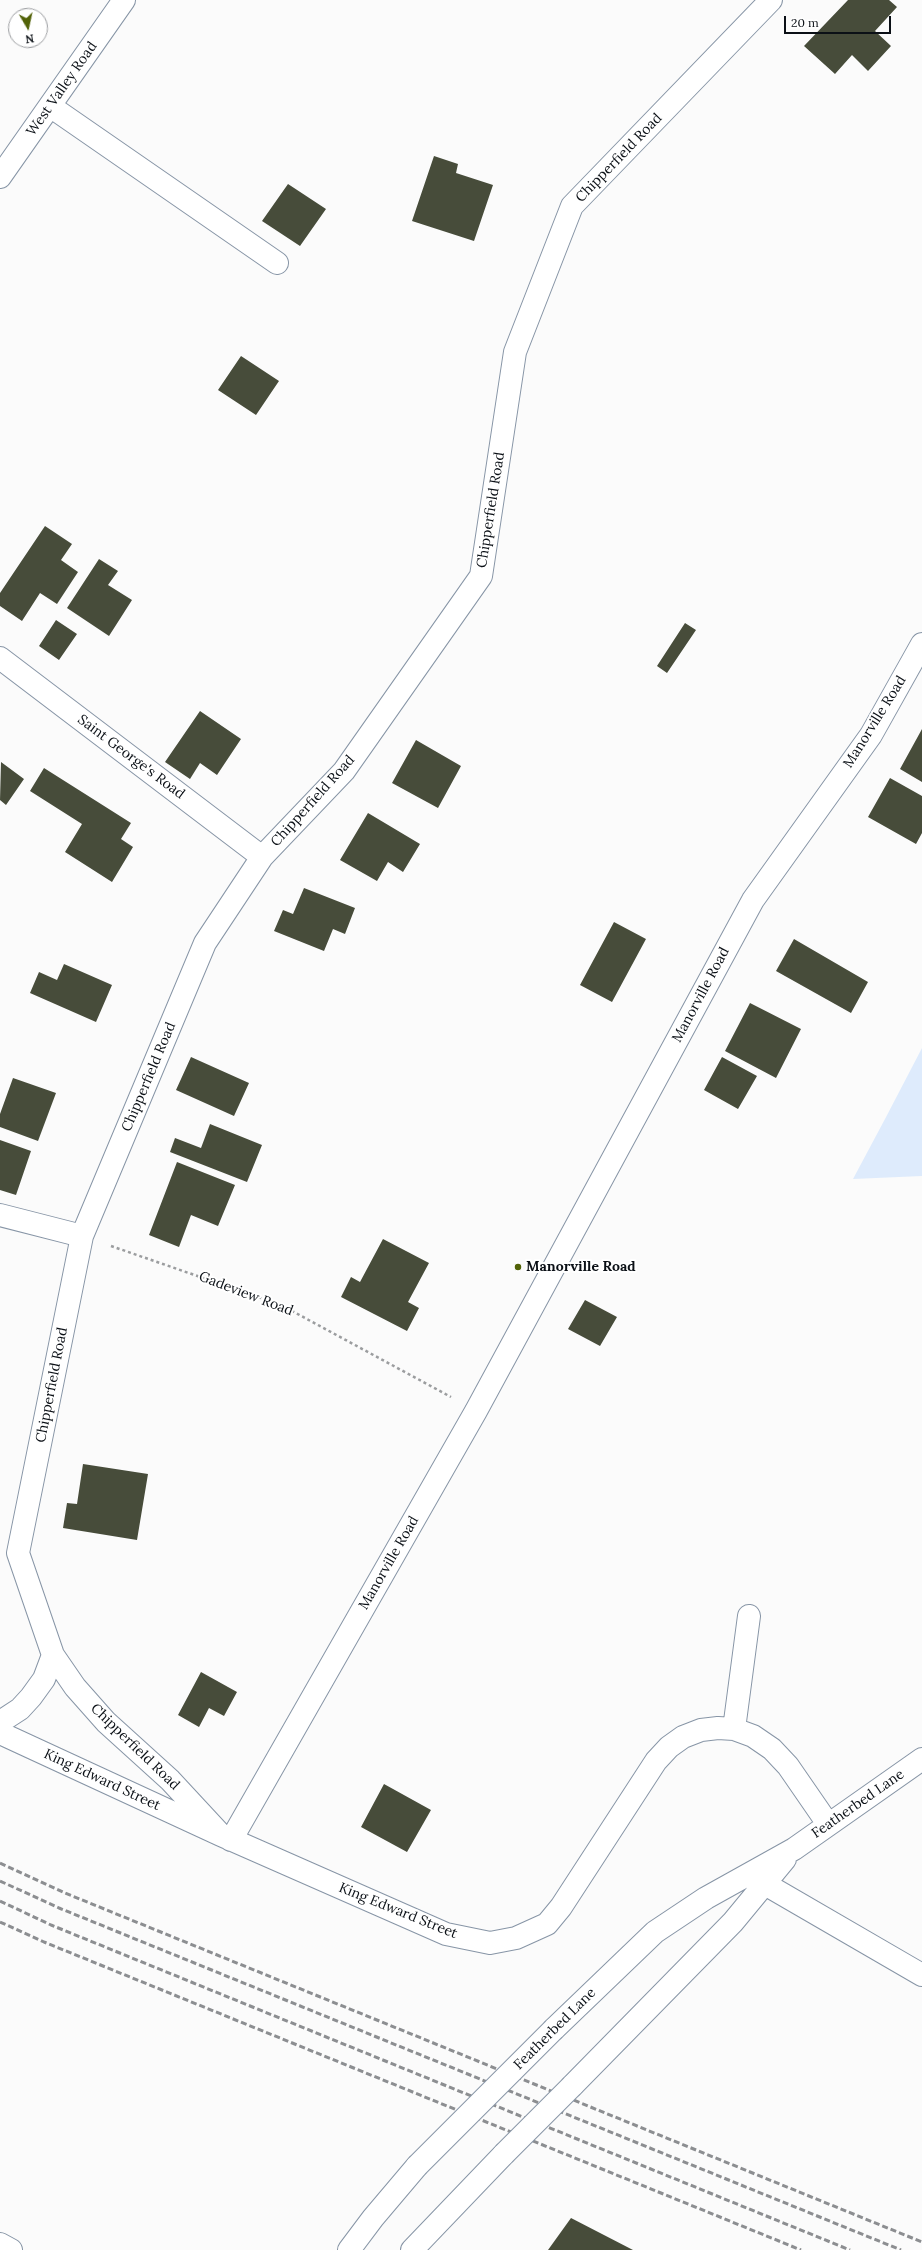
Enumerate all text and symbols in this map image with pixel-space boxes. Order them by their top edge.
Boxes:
north arrow [8,8,48,48]
scale bar [786,8,893,34]
text: 20 m [791,15,819,30]
text: N [24,31,35,46]
street label: West Valley Road [23,39,101,139]
street label: Chipperfield Road [572,110,666,206]
street label: Chipperfield Road [474,451,508,569]
street label: Manorville Road [840,673,910,771]
street label: Saint George's Road [74,711,188,803]
street label: Chipperfield Road [268,752,358,850]
street label: Manorville Road [669,945,733,1045]
street label: Chipperfield Road [118,1020,180,1134]
place label: Manorville Road [526,1259,636,1275]
marker: Manorville Road [513,1262,523,1272]
street label: Gadeview Road [196,1268,296,1320]
street label: Chipperfield Road [33,1326,71,1444]
street label: Manorville Road [355,1513,423,1613]
street label: Chipperfield Road [87,1700,183,1794]
street label: King Edward Street [41,1746,163,1814]
street label: Featherbed Lane [809,1766,907,1842]
street label: King Edward Street [336,1880,460,1942]
street label: Featherbed Lane [511,1985,599,2073]

